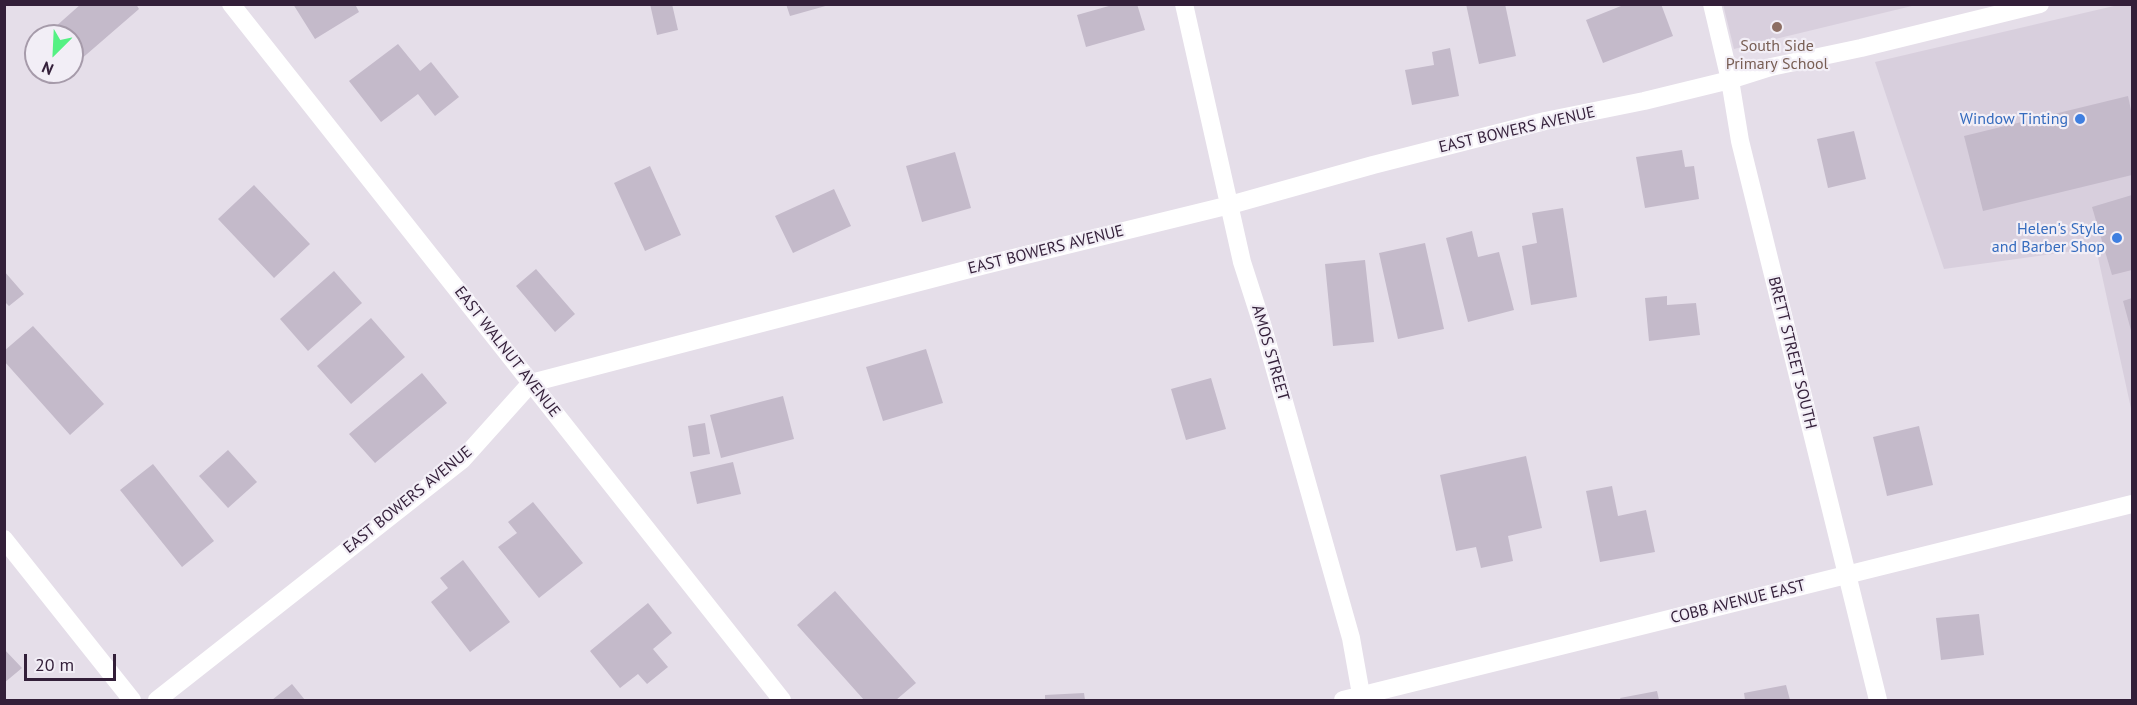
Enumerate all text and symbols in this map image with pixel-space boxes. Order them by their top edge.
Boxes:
marker: South Side Primary School [1770,20,1784,34]
north arrow [24,24,84,84]
place label: South Side Primary School [1726,36,1828,74]
text: N [39,57,56,80]
street label: EAST BOWERS AVENUE [1437,103,1597,157]
place label: Window Tinting [1960,109,2068,129]
marker: Window Tinting [2073,112,2087,126]
place label: Helen's Style and Barber Shop [1992,219,2105,257]
street label: EAST BOWERS AVENUE [966,221,1126,279]
marker: Helen's Style and Barber Shop [2110,231,2124,245]
street label: BRETT STREET SOUTH [1764,275,1820,431]
street label: EAST WALNUT AVENUE [450,283,564,421]
street label: AMOS STREET [1247,303,1293,403]
street label: EAST BOWERS AVENUE [340,442,476,558]
street label: COBB AVENUE EAST [1669,576,1807,628]
scale bar [27,642,118,680]
text: 20 m [35,653,74,676]

